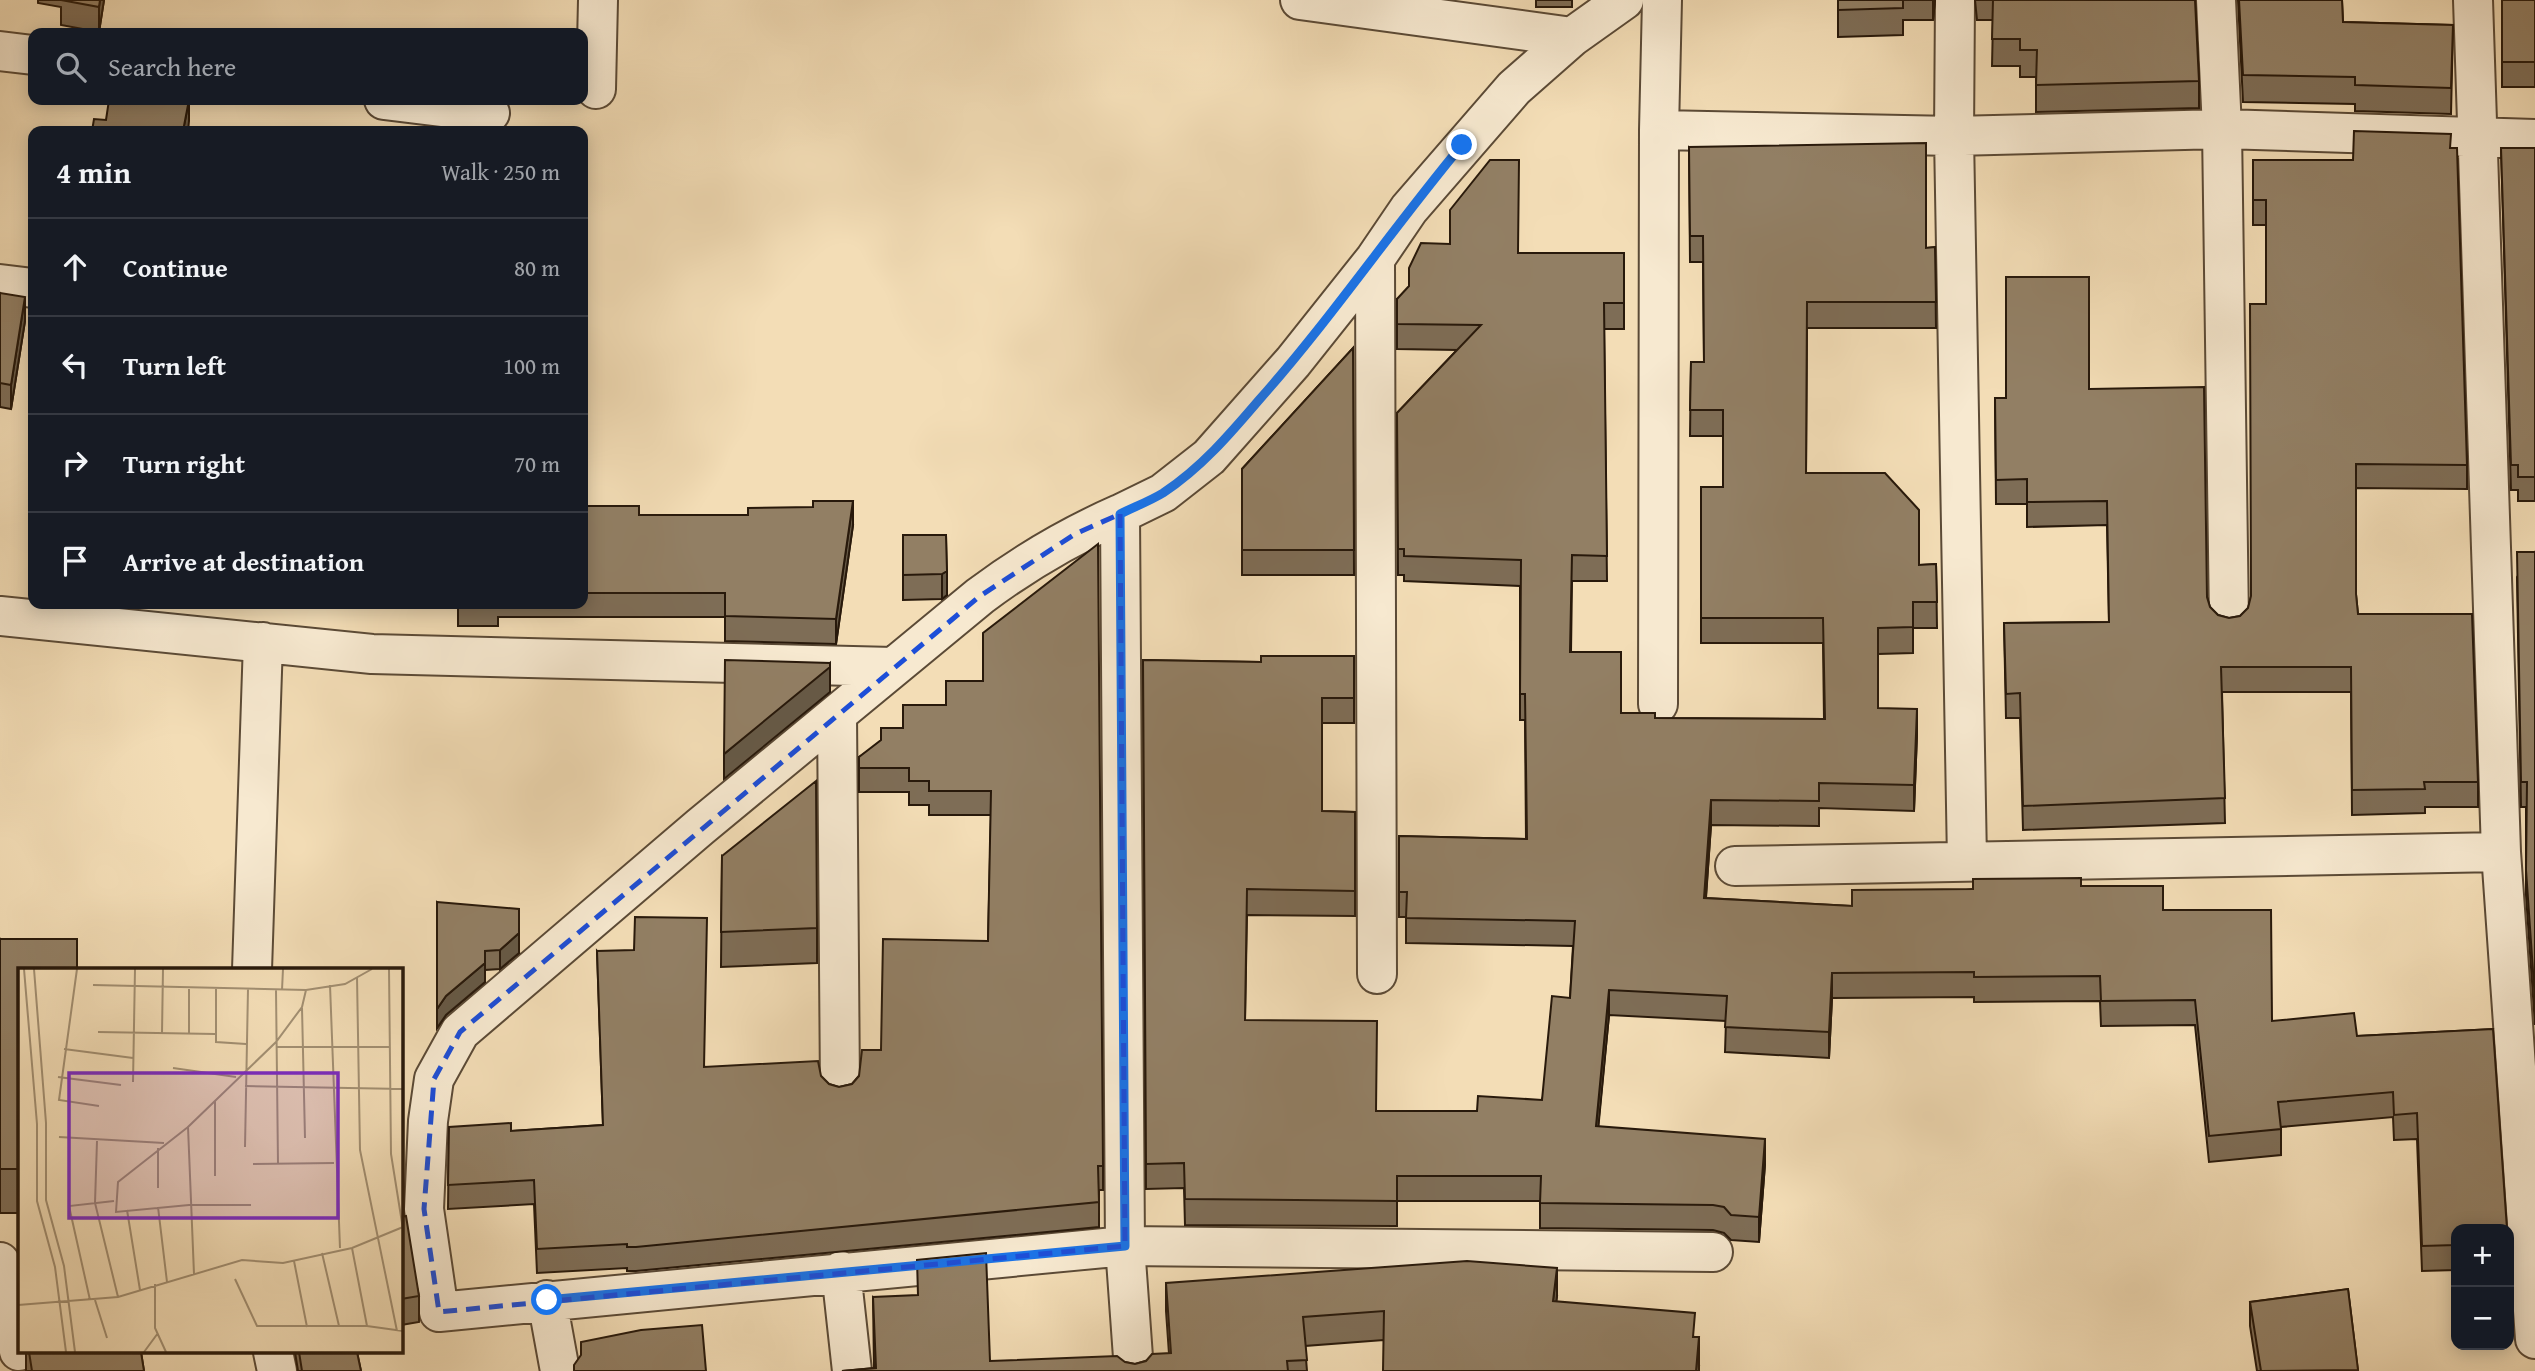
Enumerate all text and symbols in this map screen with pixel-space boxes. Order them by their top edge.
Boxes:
search box [28,28,588,105]
text: Search here [108,47,236,86]
icon: search [52,48,90,86]
route end [1446,129,1477,160]
text: 4 min [56,150,131,194]
text: Walk · 250 m [441,155,560,188]
icon: ahead [56,248,94,286]
text: Continue [123,248,228,287]
text: 80 m [514,251,560,284]
icon: left [56,346,94,384]
text: Turn left [123,346,226,385]
text: 100 m [503,349,560,382]
icon: right [56,444,94,482]
text: Turn right [123,444,245,483]
text: 70 m [514,447,560,480]
icon: arrive [56,542,94,580]
text: Arrive at destination [123,542,364,581]
inset map [18,968,402,1354]
map controls [2451,1224,2514,1350]
button: + [2451,1224,2514,1287]
route start [531,1284,562,1315]
button: − [2451,1287,2514,1350]

